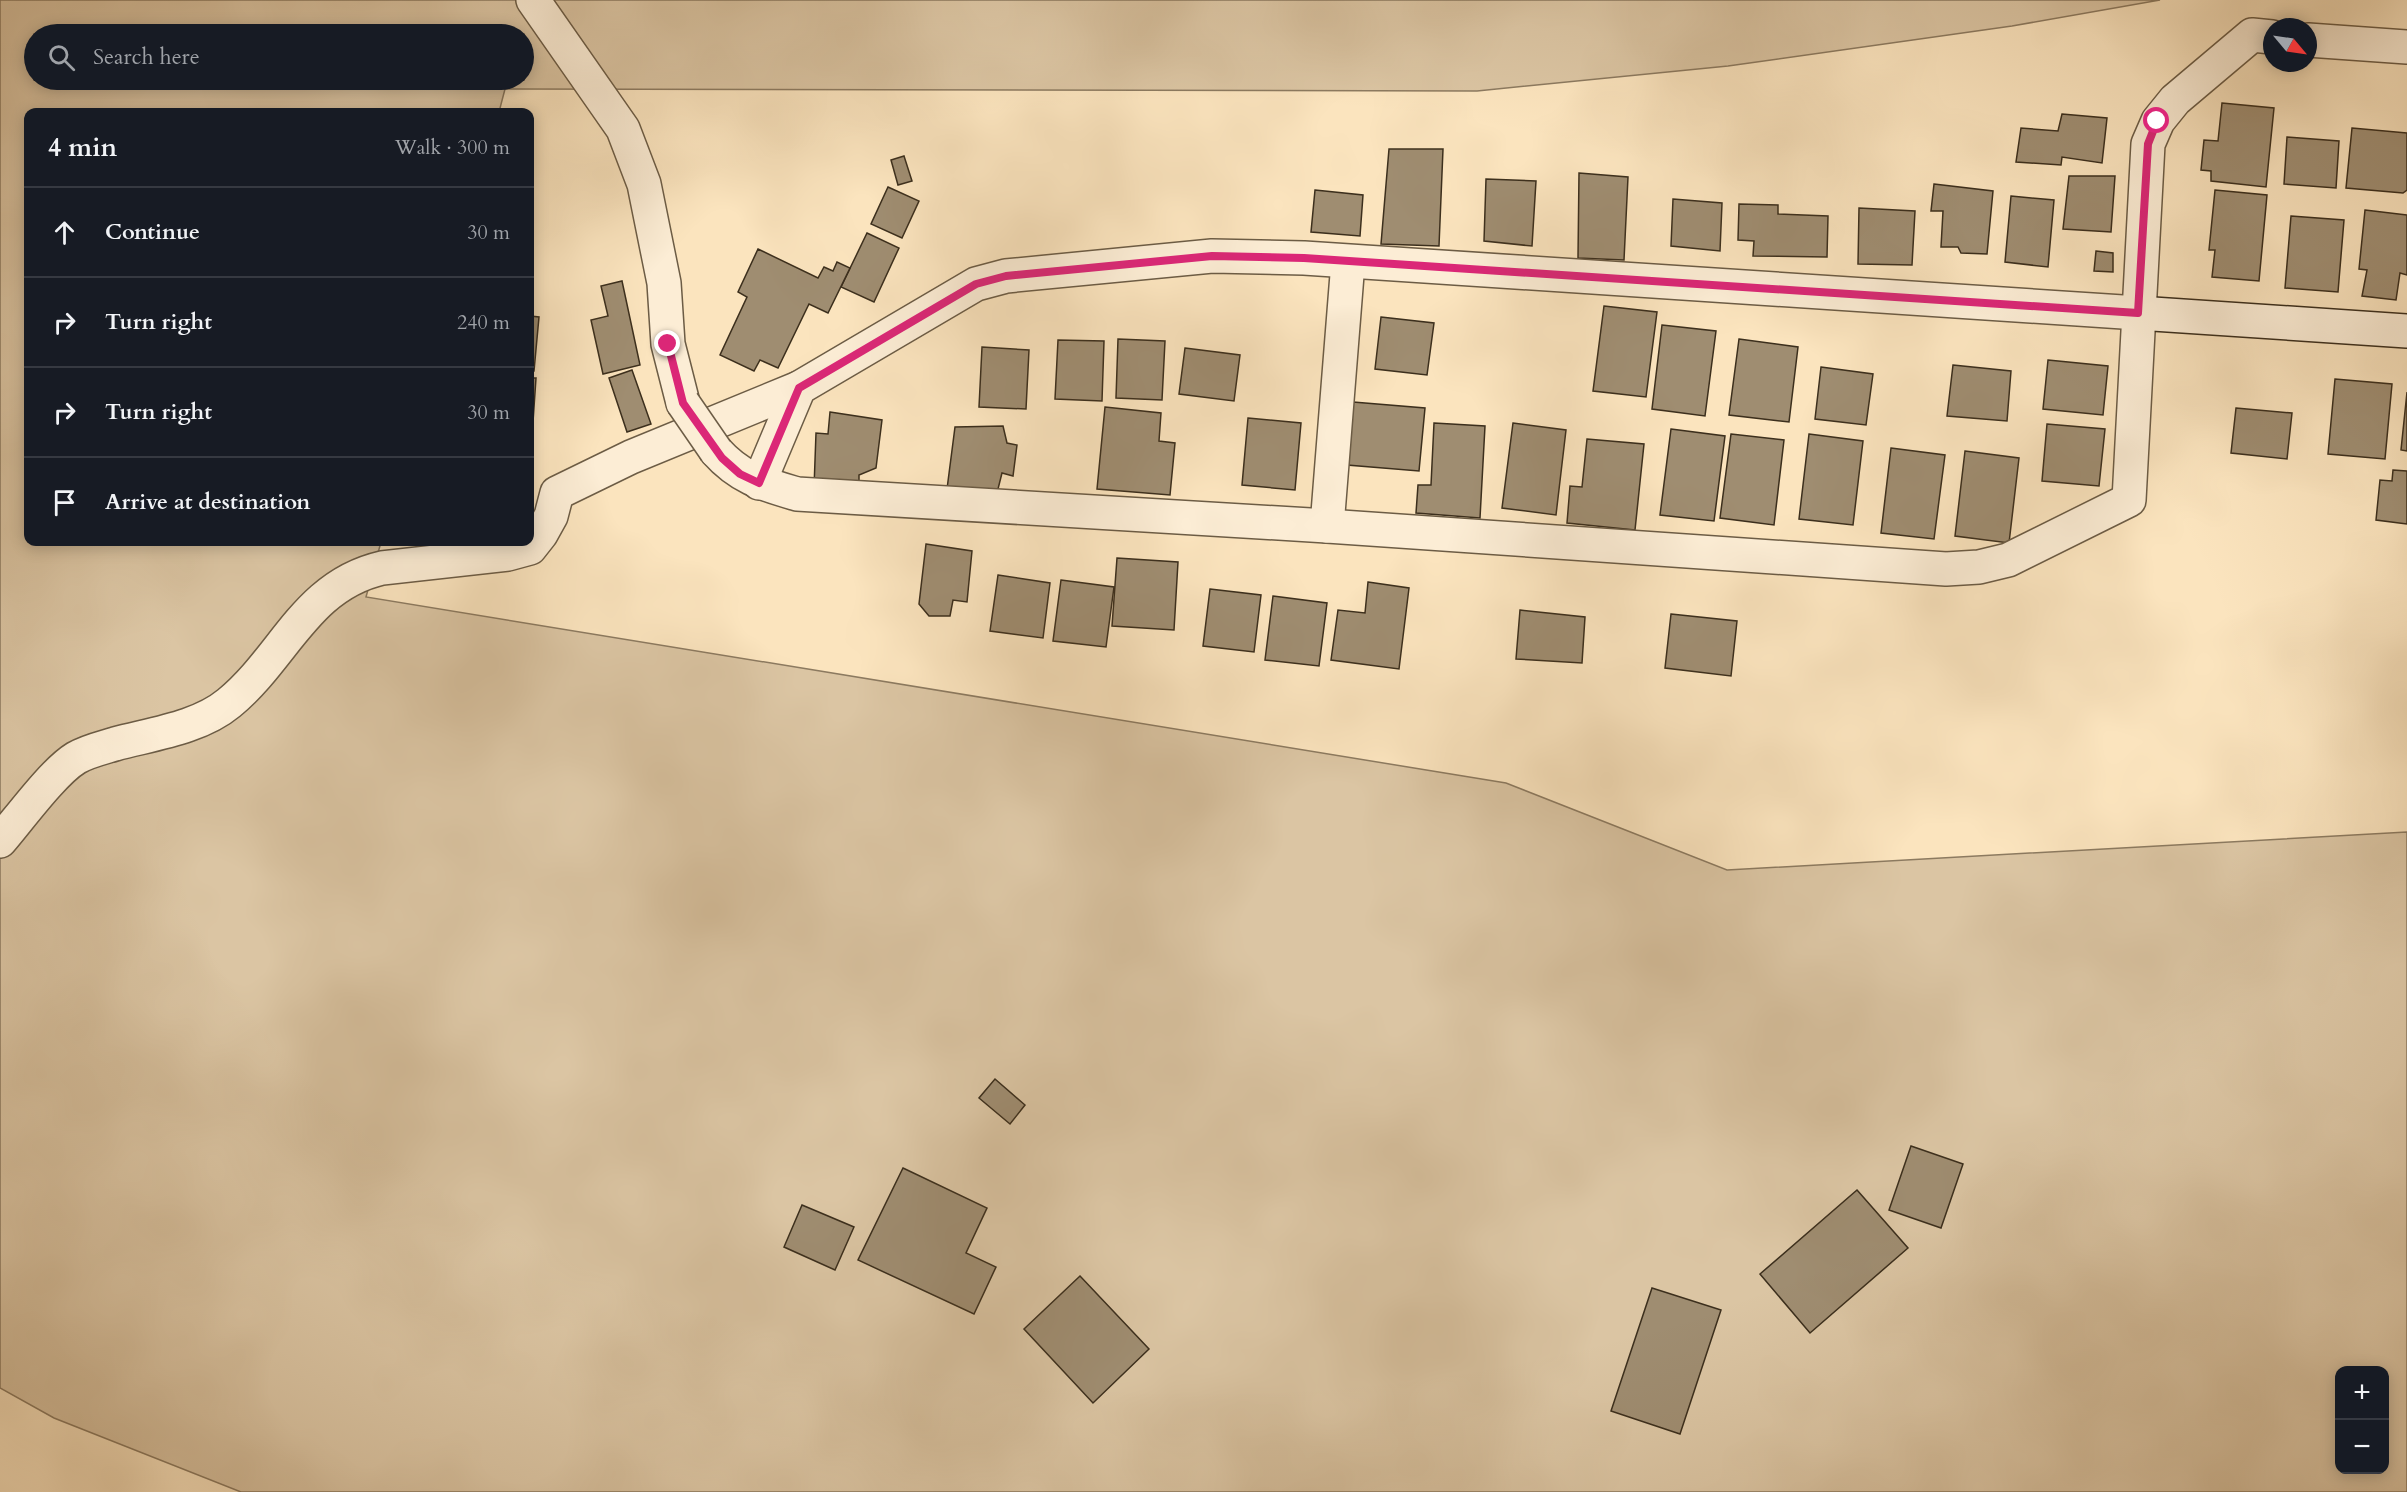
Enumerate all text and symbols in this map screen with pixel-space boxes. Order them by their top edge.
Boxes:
north arrow [2263,18,2317,72]
search box [24,24,534,90]
icon: search [45,41,78,74]
text: Search here [93,42,200,72]
route start [2143,107,2169,133]
text: 4 min [48,130,117,165]
text: Walk · 300 m [395,134,510,161]
icon: ahead [48,216,81,249]
text: Continue [105,217,200,247]
text: 30 m [467,219,510,246]
icon: right [48,306,81,339]
text: Turn right [105,307,212,337]
text: 240 m [457,309,510,336]
route end [654,330,680,356]
icon: right [48,396,81,429]
text: Turn right [105,397,212,427]
text: 30 m [467,399,510,426]
icon: arrive [48,486,81,519]
text: Arrive at destination [105,487,310,517]
map controls [2335,1366,2389,1474]
button: + [2335,1366,2389,1420]
button: − [2335,1420,2389,1474]

